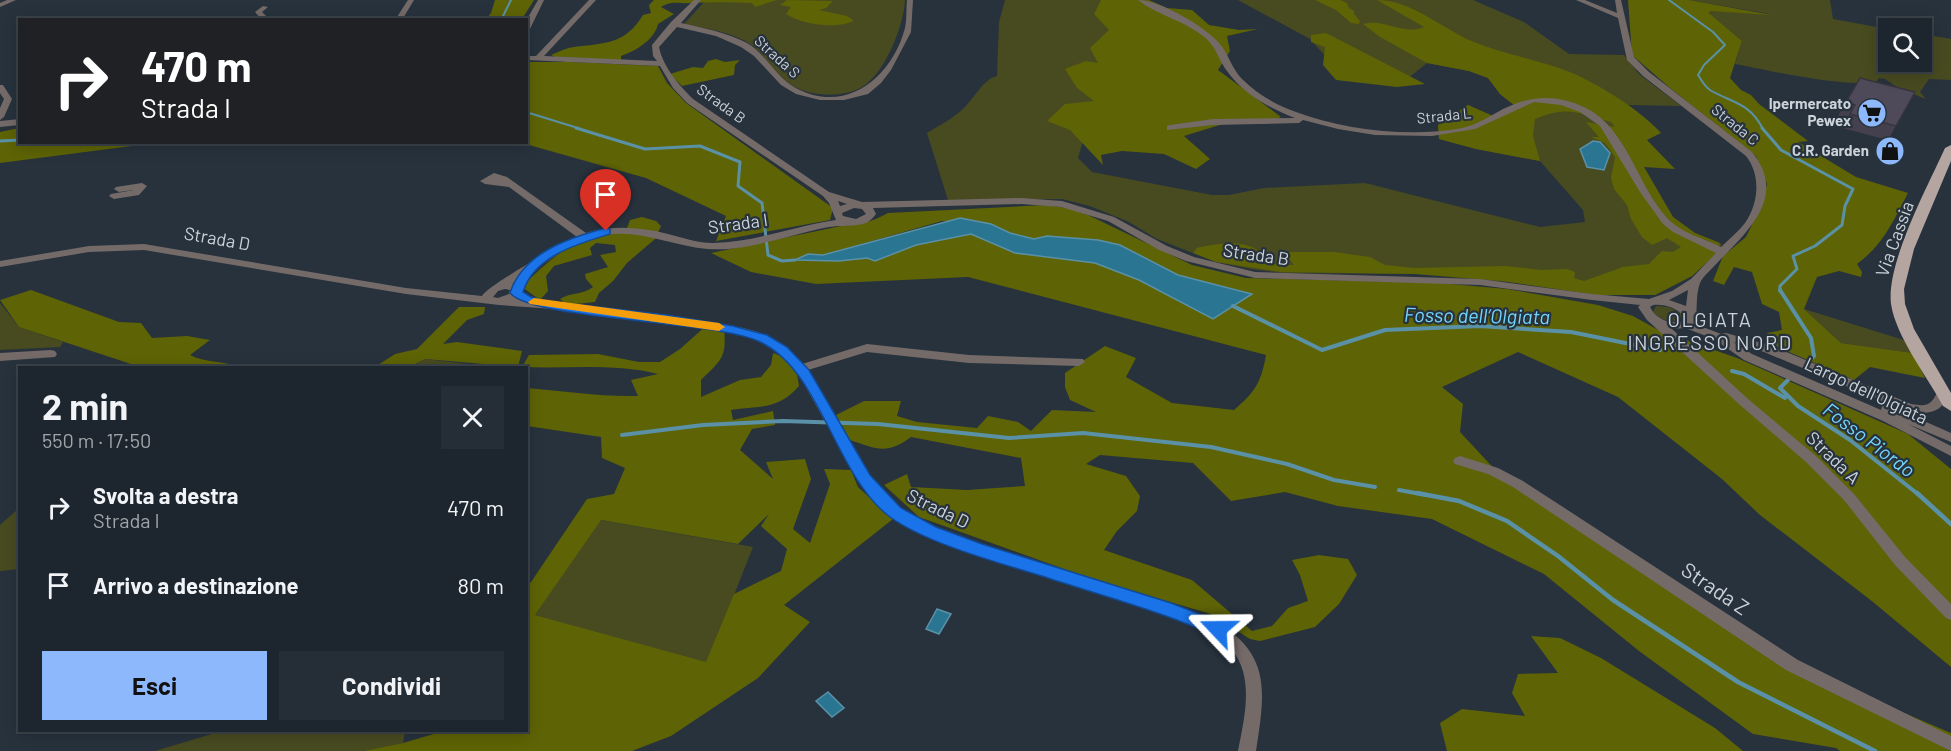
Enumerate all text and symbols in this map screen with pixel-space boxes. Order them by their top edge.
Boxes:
map controls [1878,18,1932,72]
button: search [1878,18,1932,72]
street label: Strada S [751,31,804,81]
text: 470 m [141,40,252,90]
icon: right [42,42,120,120]
street label: Strada B [694,80,749,127]
text: Strada I [141,91,231,123]
place label: Ipermercato Pewex [1769,94,1851,129]
supermarket icon: Ipermercato Pewex [1856,97,1888,129]
street label: Strada C [1708,100,1763,149]
street label: Strada L [1416,103,1472,127]
shop icon: C.R. Garden [1874,135,1906,167]
place label: C.R. Garden [1792,141,1869,159]
pin [580,169,631,231]
icon: arrive [589,178,622,211]
street label: Via Cassia [1870,198,1918,279]
street label: Strada I [707,208,769,238]
street label: Strada D [183,221,252,255]
street label: Strada B [1222,238,1291,270]
water label: Fosso dell’Olgiata [1404,302,1550,328]
district label: OLGIATA INGRESSO NORD [1627,307,1793,354]
street label: Largo dell'Olgiata [1801,352,1931,428]
text: 2 min [42,384,128,427]
button: close [441,386,504,449]
water label: Fosso Piordo [1819,397,1920,482]
street label: Strada A [1802,426,1865,488]
text: 550 m · 17:50 [42,428,151,452]
text: Svolta a destra [93,482,238,508]
street label: Strada D [904,484,973,533]
icon: right [42,491,75,524]
text: 470 m [447,494,504,520]
text: Strada I [93,508,160,532]
street label: Strada Z [1677,556,1754,619]
icon: arrive [42,569,75,602]
text: Arrivo a destinazione [93,572,299,598]
text: 80 m [458,572,504,598]
position arrow [1186,597,1250,661]
button: Esci [42,651,267,720]
button: Condividi [279,651,504,720]

